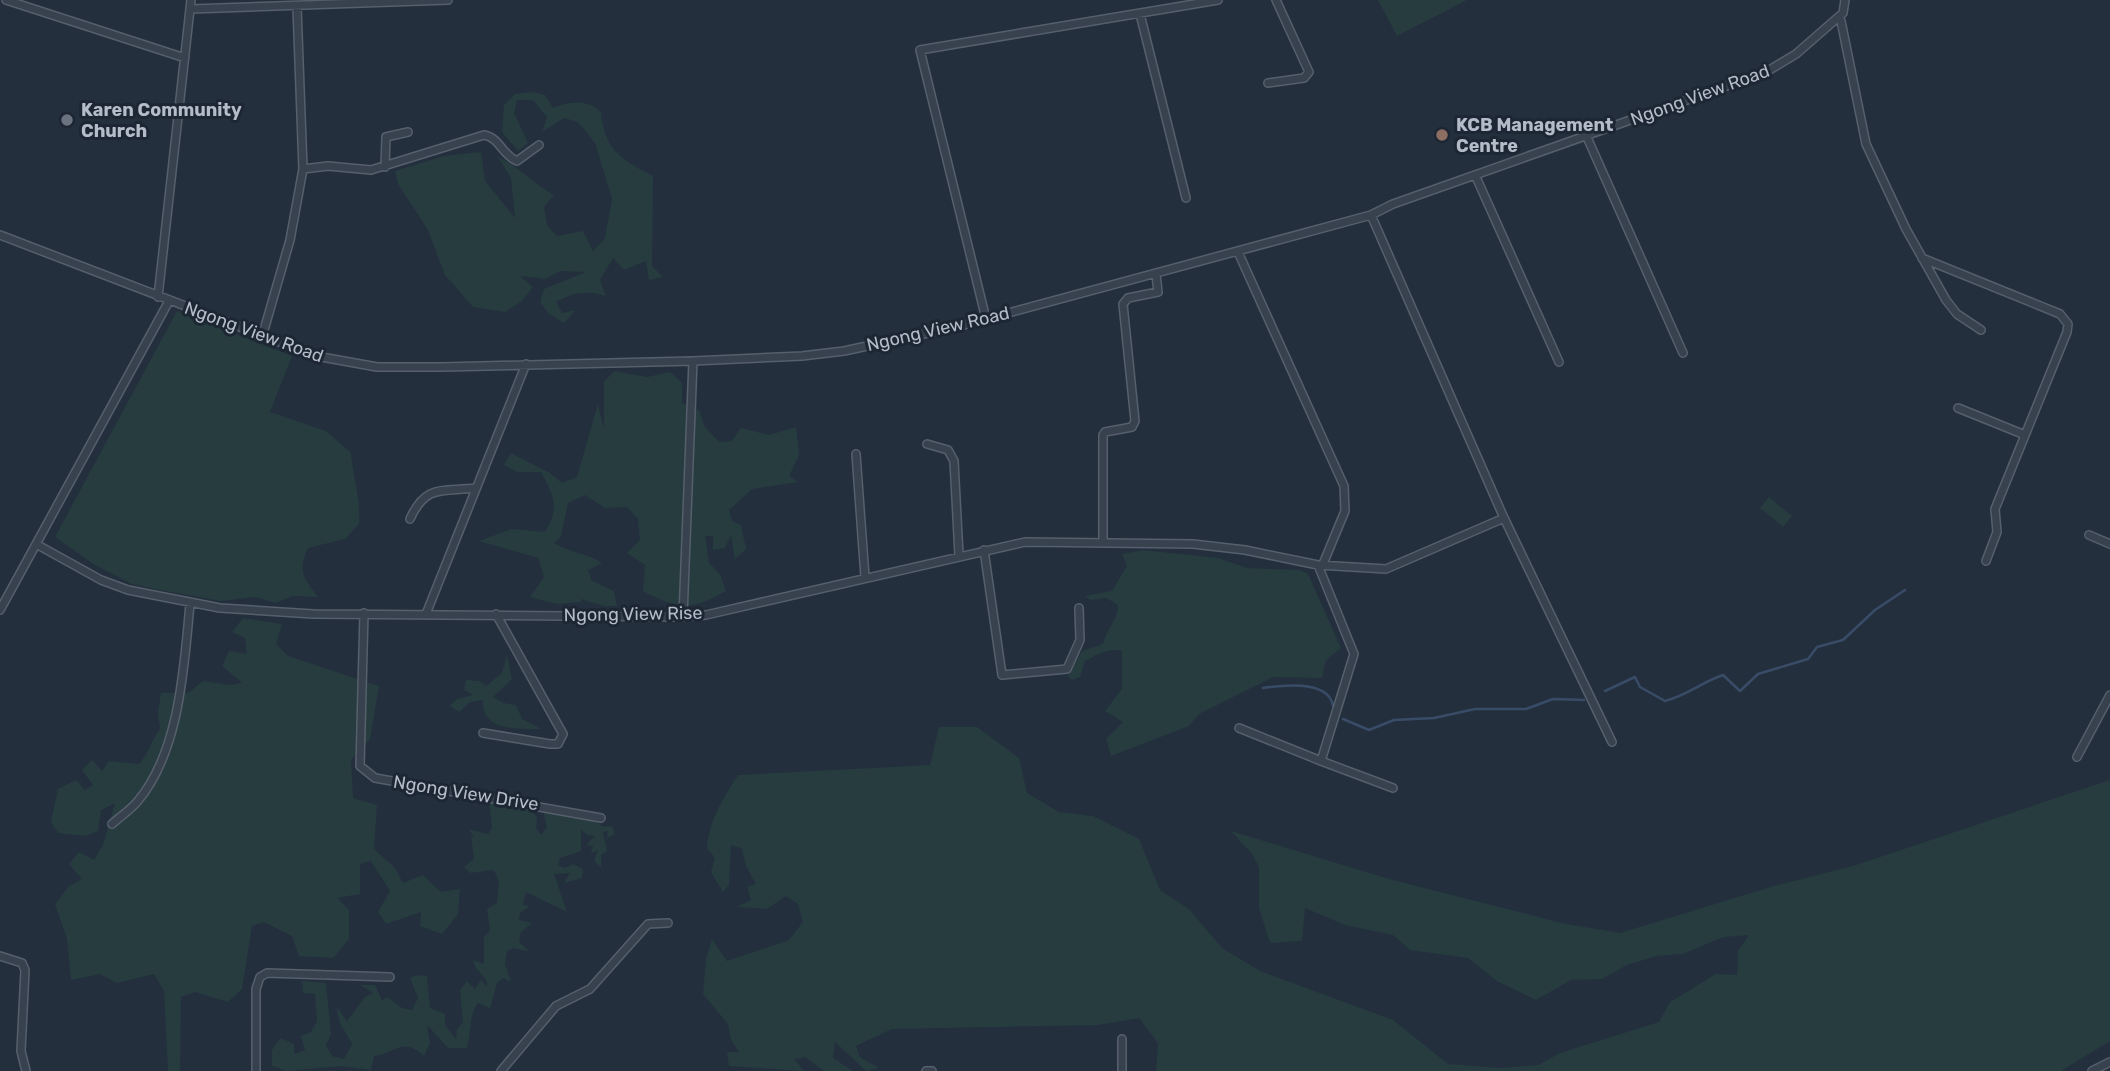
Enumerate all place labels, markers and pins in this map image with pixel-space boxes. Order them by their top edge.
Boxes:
place label: Karen Community Church [81,99,242,142]
marker: Karen Community Church [59,112,75,128]
place label: KCB Management Centre [1456,114,1613,157]
marker: KCB Management Centre [1434,127,1450,143]

